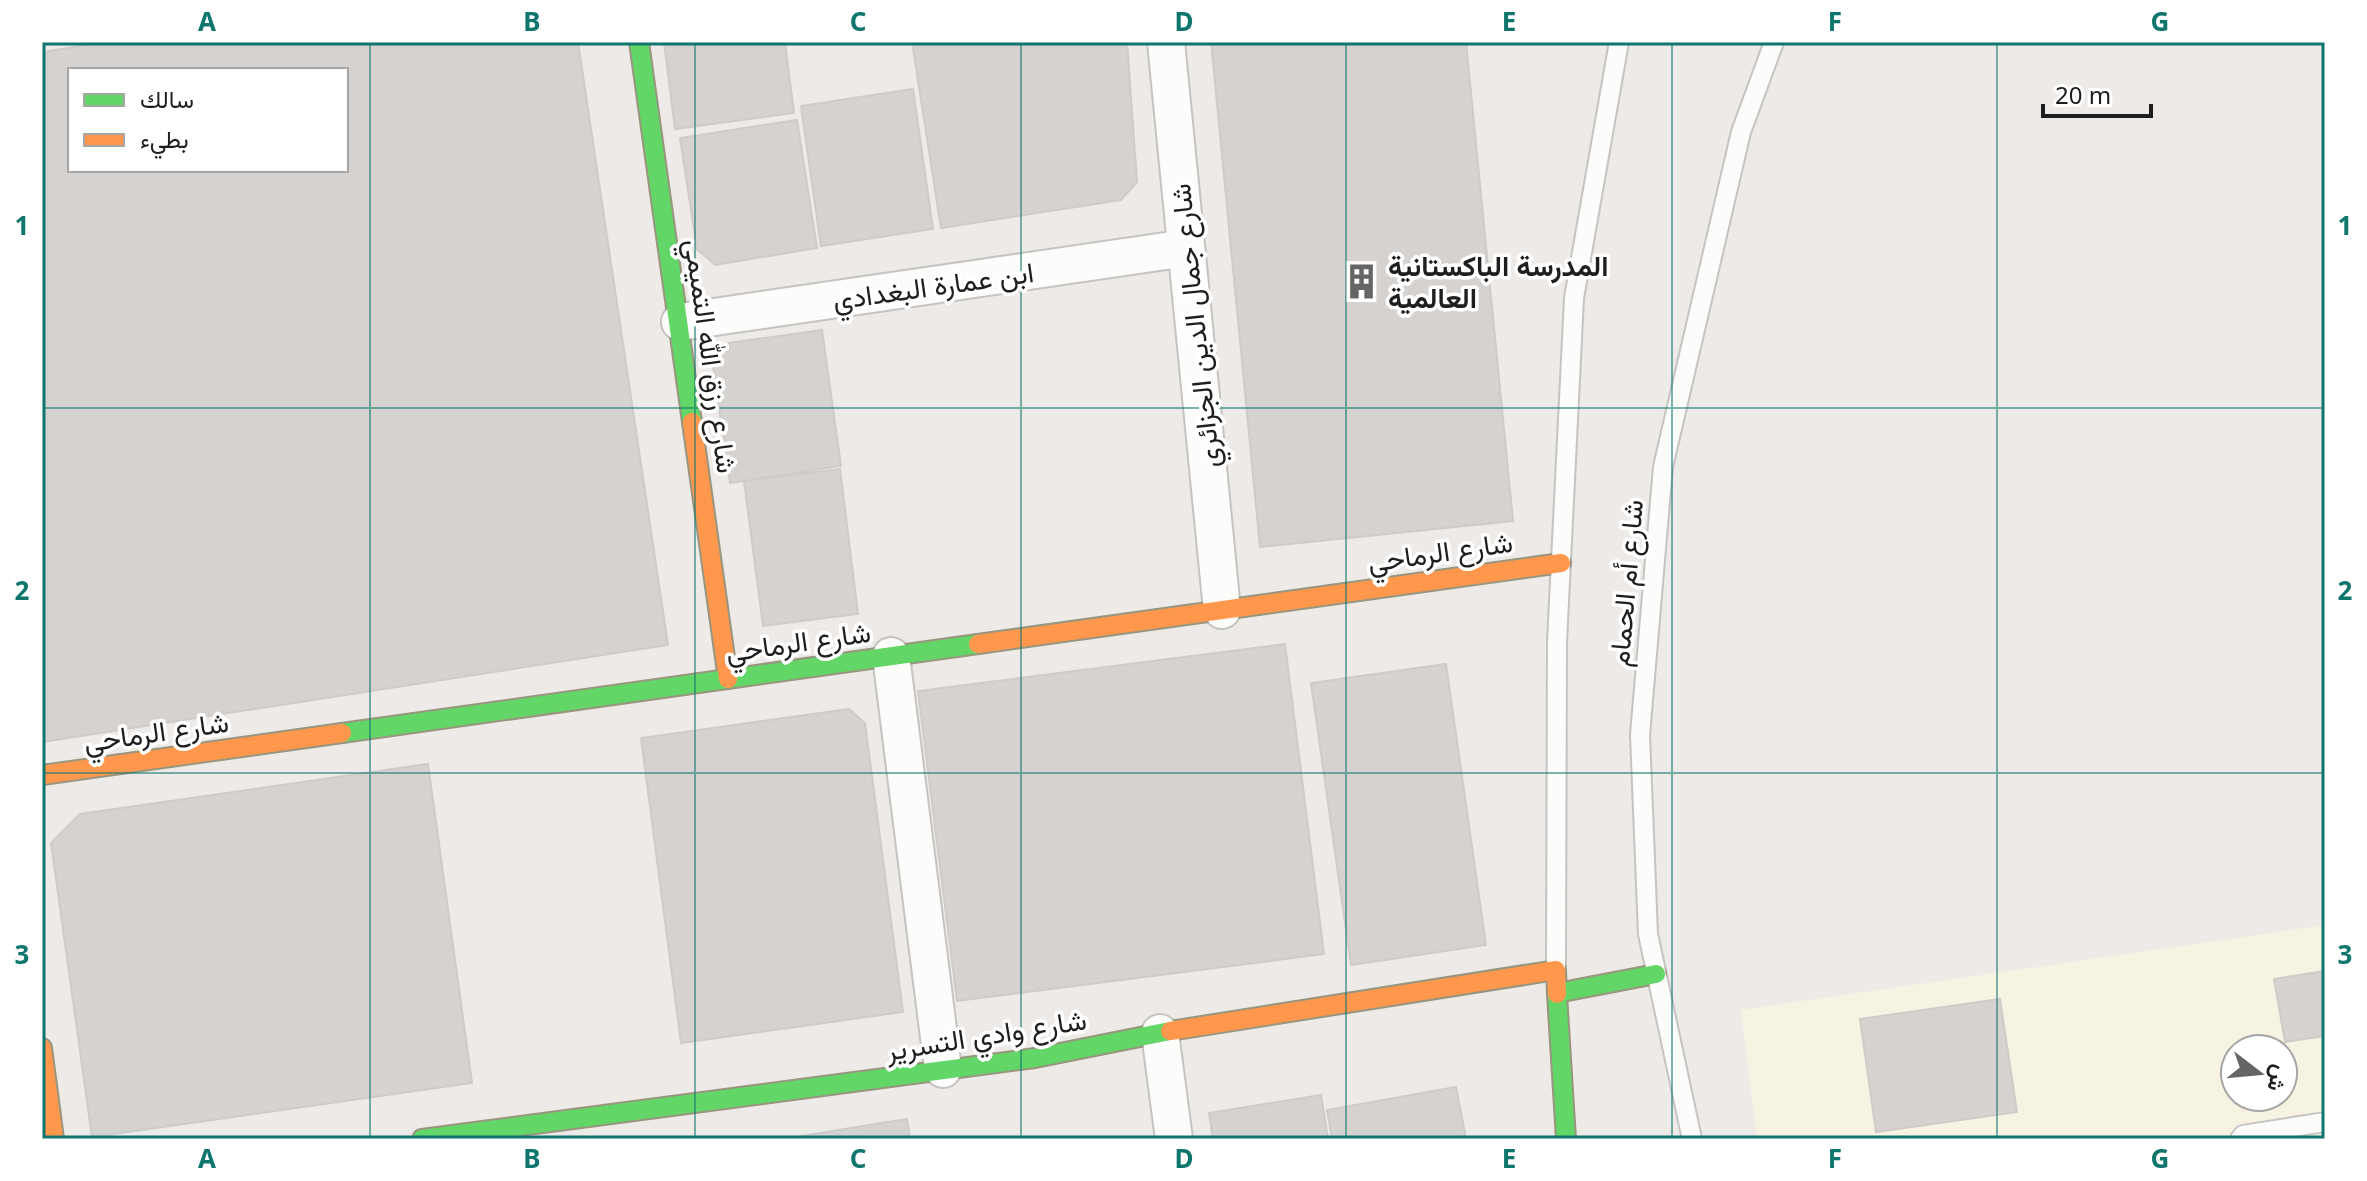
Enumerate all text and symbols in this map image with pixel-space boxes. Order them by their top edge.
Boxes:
text: A [198,3,216,39]
text: B [523,3,541,39]
text: C [850,3,866,39]
text: D [1174,3,1194,39]
text: E [1502,3,1516,39]
text: F [1828,3,1842,39]
text: G [2151,3,2169,39]
legend [68,68,348,172]
scale bar [2043,68,2151,118]
text: 20 m [2055,78,2111,111]
text: سالك [140,82,194,115]
text: بطيء [140,122,189,159]
street label: شارع جمال الدين الجزائري [1160,181,1233,470]
text: 1 [15,207,29,243]
text: 1 [2338,207,2352,243]
street label: شارع رزق الله التميمي [672,236,747,476]
place label: المدرسة الباكستانية العالمية [1388,246,1609,316]
street label: ابن عمارة البغدادي [830,252,1037,323]
building icon: المدرسة الباكستانية العالمية [1343,262,1381,300]
street label: شارع أم الحمام [1599,498,1652,668]
street label: شارع الرماحي [1365,522,1516,585]
text: 2 [15,572,30,608]
text: 2 [2338,572,2353,608]
street label: شارع الرماحي [723,612,874,675]
street label: شارع الرماحي [81,702,232,765]
text: 3 [15,936,29,972]
text: 3 [2338,936,2352,972]
street label: شارع وادي التسرير [882,999,1090,1074]
north arrow [2219,1033,2299,1113]
text: ش [2261,1062,2297,1096]
text: A [198,1140,216,1176]
text: B [523,1140,541,1176]
text: C [850,1140,866,1176]
text: D [1174,1140,1194,1176]
text: E [1502,1140,1516,1176]
text: F [1828,1140,1842,1176]
text: G [2151,1140,2169,1176]

